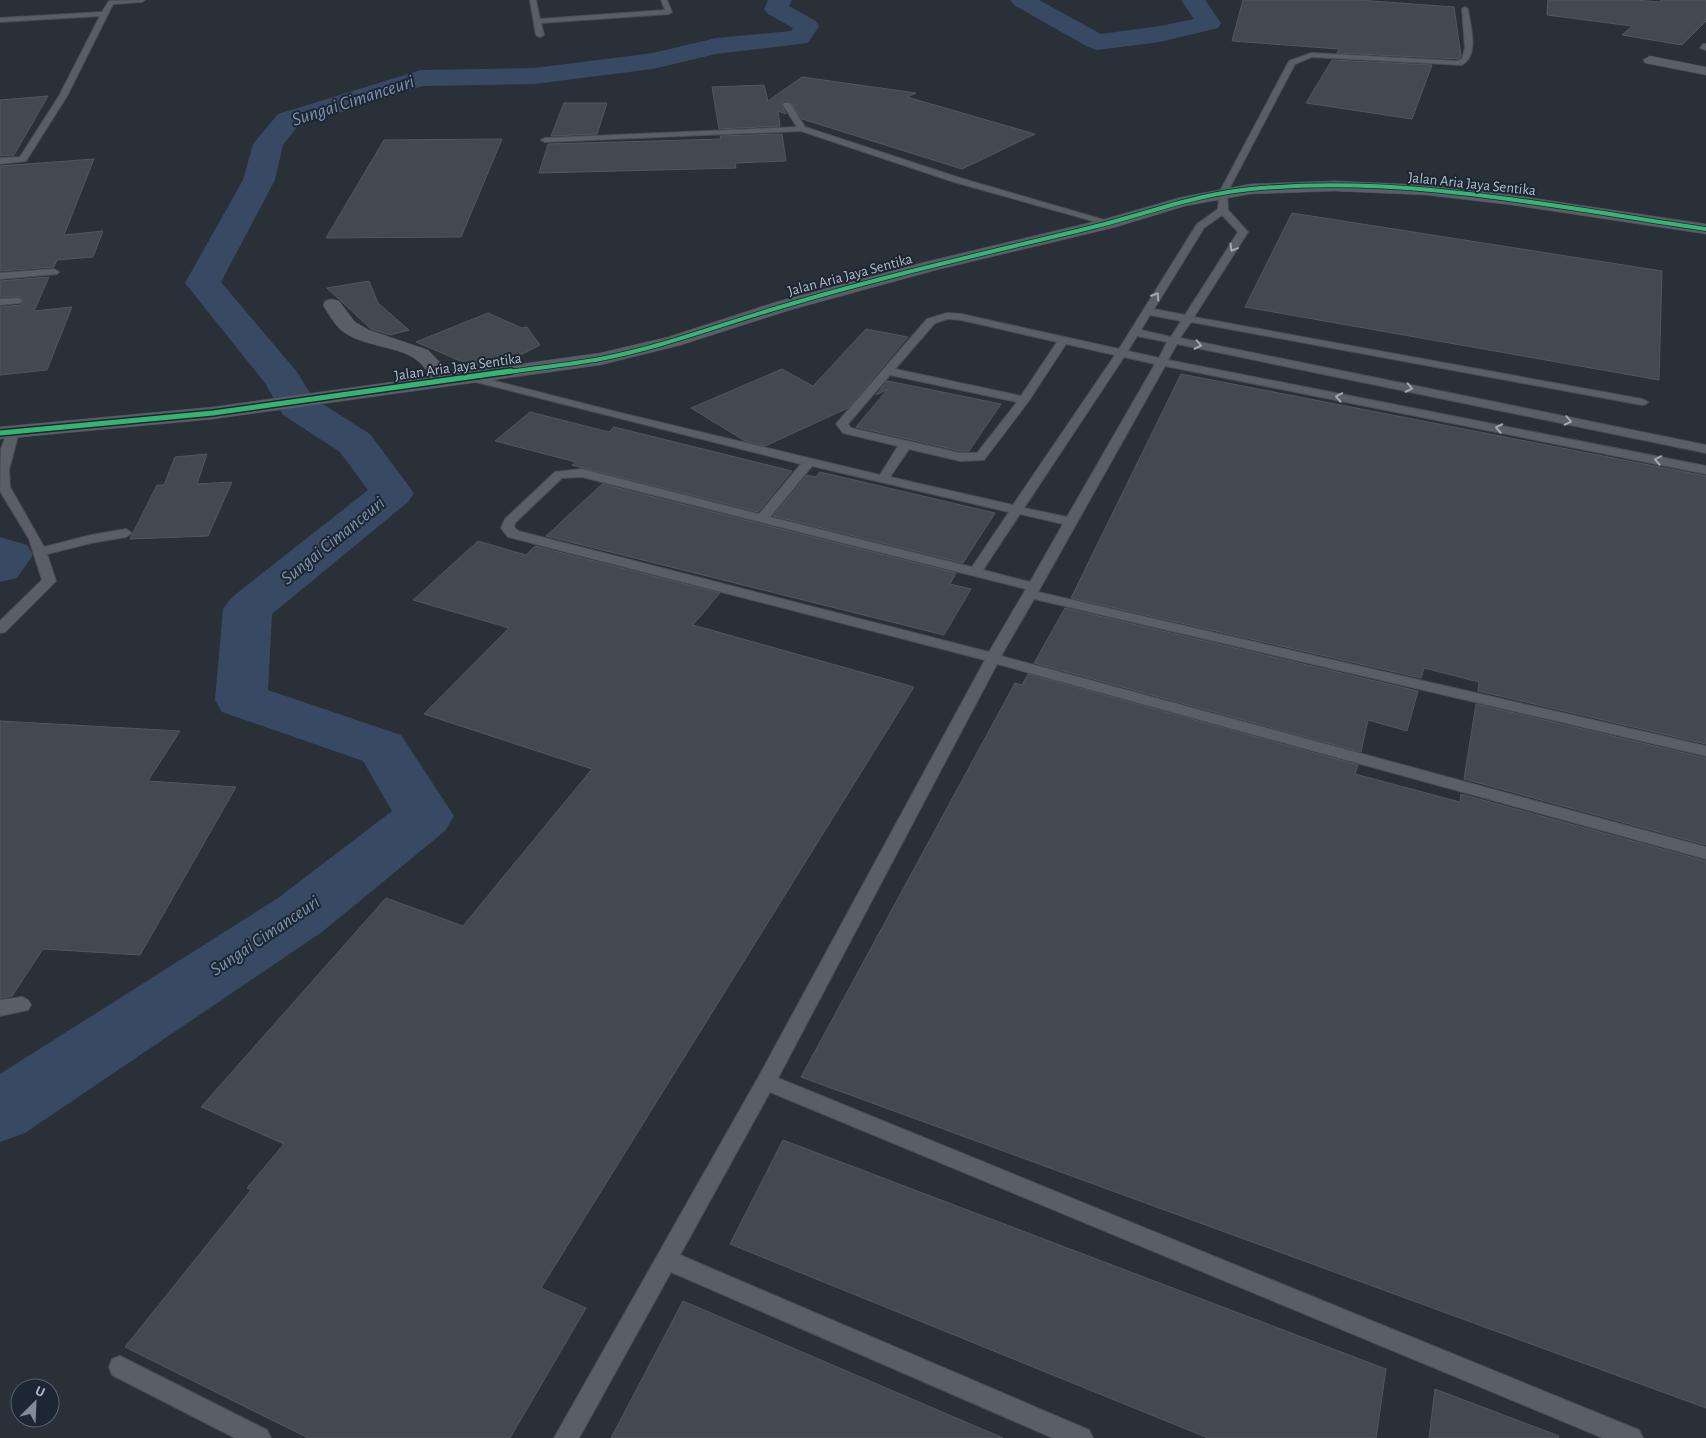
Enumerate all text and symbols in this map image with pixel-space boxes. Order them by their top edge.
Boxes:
water label: Sungai Cimanceuri [290,72,416,130]
street label: Jalan Aria Jaya Sentika [1407,170,1537,198]
one-way arrow [1229,243,1239,252]
street label: Jalan Aria Jaya Sentika [786,251,914,299]
one-way arrow [1149,292,1159,301]
one-way arrow [1194,339,1203,350]
street label: Jalan Aria Jaya Sentika [393,351,523,383]
one-way arrow [1404,382,1413,393]
one-way arrow [1335,392,1344,403]
one-way arrow [1564,415,1572,425]
one-way arrow [1494,424,1503,434]
one-way arrow [1654,455,1663,466]
water label: Sungai Cimanceuri [278,494,388,588]
water label: Sungai Cimanceuri [207,893,323,979]
north arrow [10,1378,60,1428]
text: U [33,1384,47,1400]

